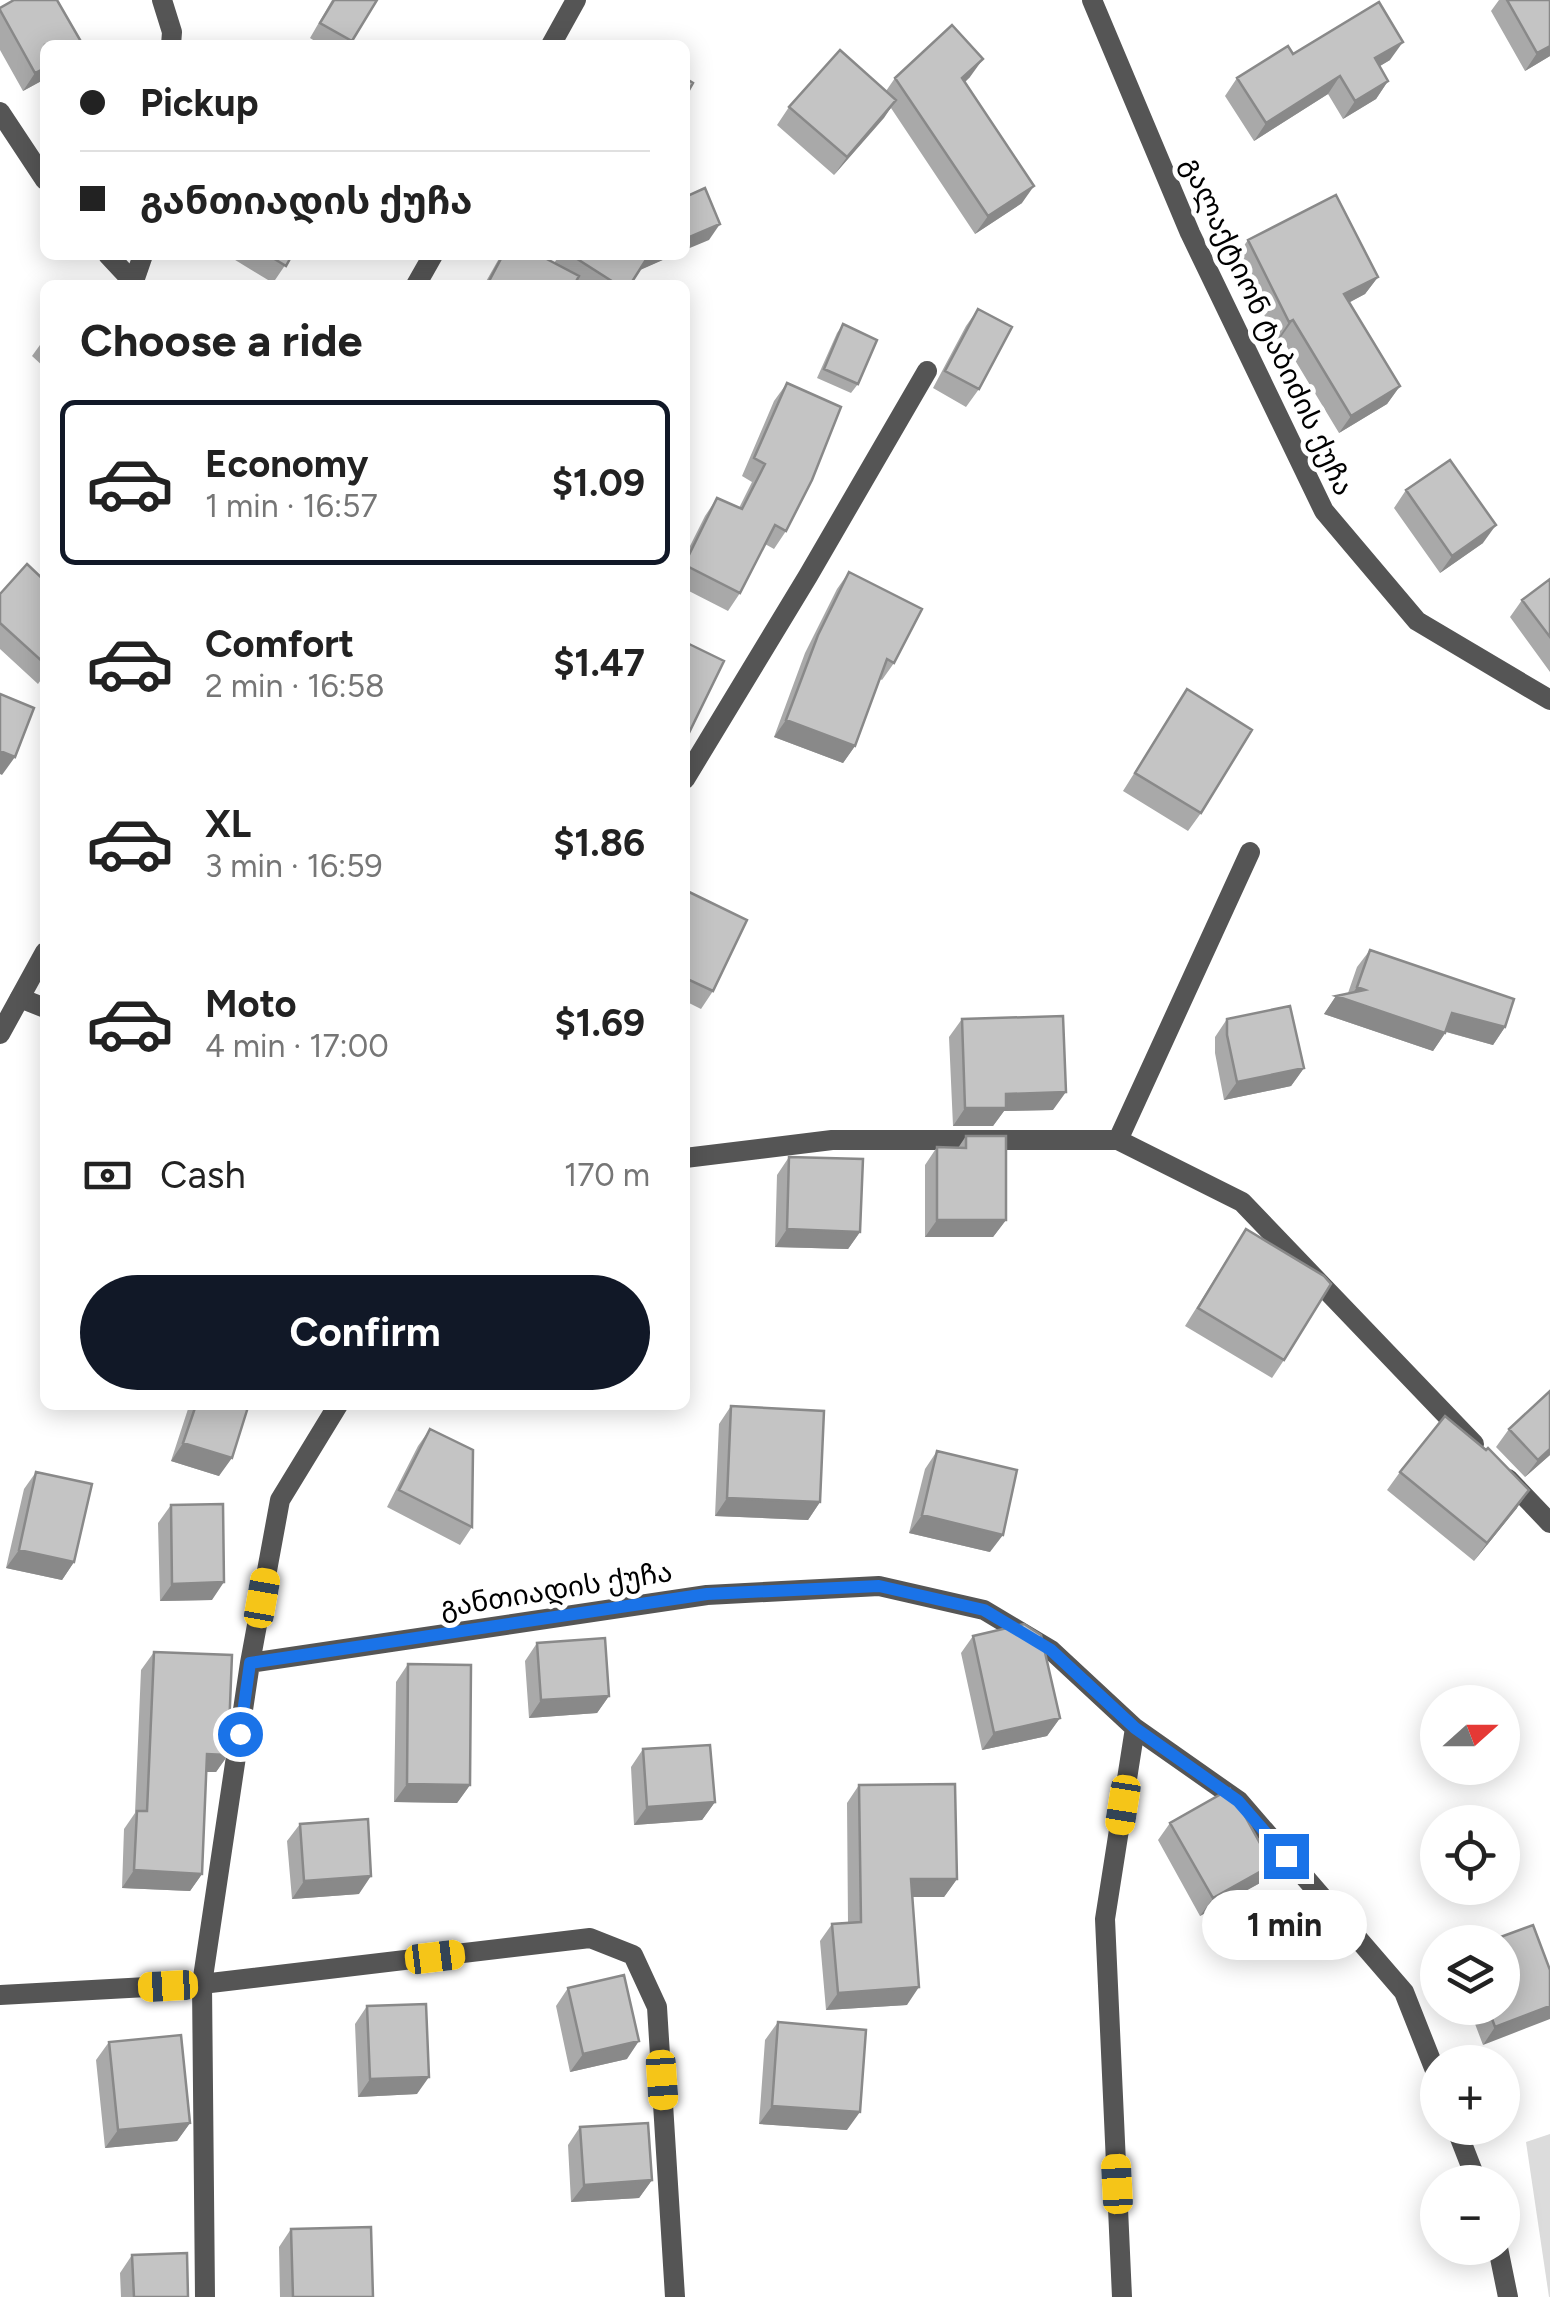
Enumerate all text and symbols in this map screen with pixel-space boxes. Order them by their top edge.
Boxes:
text: Pickup [140,80,258,126]
street label: გალაქტიონ ტაბიძის ქუჩა [1175,151,1361,501]
text: განთიადის ქუჩა [140,178,472,224]
text: Choose a ride [80,313,362,367]
icon: car [85,438,175,528]
text: Economy [205,441,368,487]
text: $1.09 [552,460,645,506]
text: 1 min · 16:57 [205,487,378,525]
icon: car [85,618,175,708]
text: Comfort [205,621,354,667]
text: $1.47 [553,640,645,686]
text: 2 min · 16:58 [205,667,385,705]
icon: car [85,798,175,888]
text: XL [205,801,251,847]
text: $1.86 [553,820,645,866]
text: 3 min · 16:59 [205,847,383,885]
icon: car [85,978,175,1068]
text: Moto [205,981,297,1027]
text: $1.69 [554,1000,645,1046]
text: 4 min · 17:00 [205,1027,389,1065]
icon: cash [80,1148,135,1203]
text: Cash [160,1152,246,1198]
text: 170 m [564,1156,650,1194]
button: Confirm [80,1275,650,1390]
street label: განთიადის ქუჩა [438,1554,674,1624]
car [242,1566,282,1630]
north arrow [1420,1685,1520,1785]
map controls [1420,1685,1520,2265]
route start [218,1712,263,1757]
car [1103,1773,1143,1837]
button: locate [1420,1805,1520,1905]
route end [1264,1834,1309,1879]
callout: 1 min [1204,1891,1368,1961]
text: 1 min [1247,1906,1322,1944]
button: layers [1420,1925,1520,2025]
car [403,1938,467,1976]
car [137,1969,199,2003]
button: + [1420,2045,1520,2145]
car [645,2049,679,2111]
car [1100,2153,1134,2215]
button: − [1420,2165,1520,2265]

